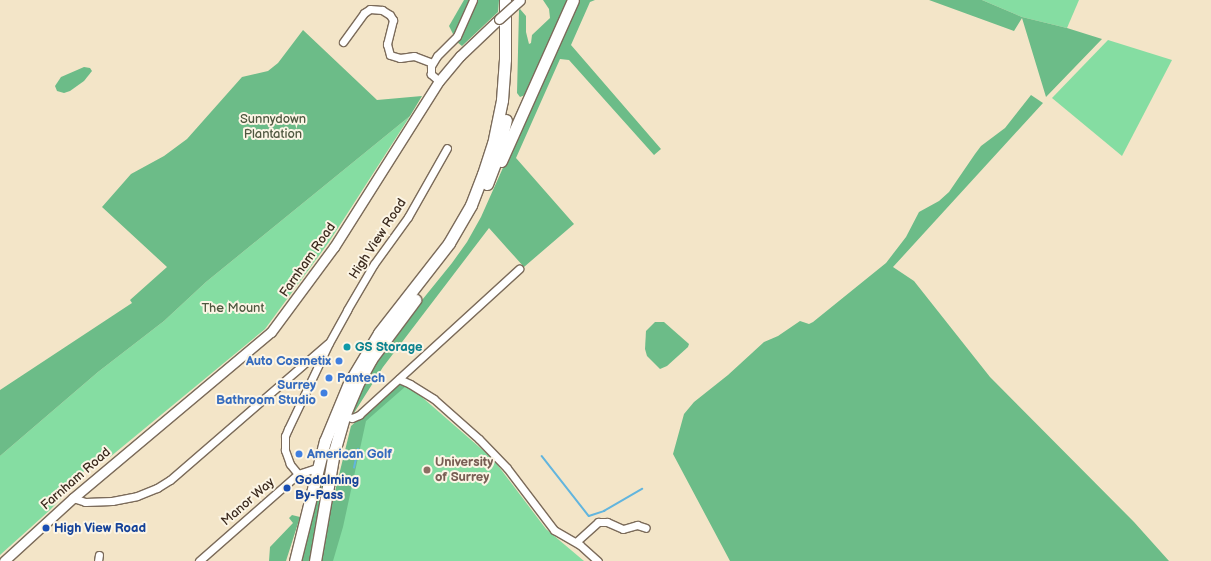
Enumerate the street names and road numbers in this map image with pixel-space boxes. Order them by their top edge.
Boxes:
street label: High View Road [346,196,410,282]
street label: Farnham Road [277,220,339,300]
street label: Farnham Road [38,445,114,513]
street label: Manor Way [218,475,278,529]

